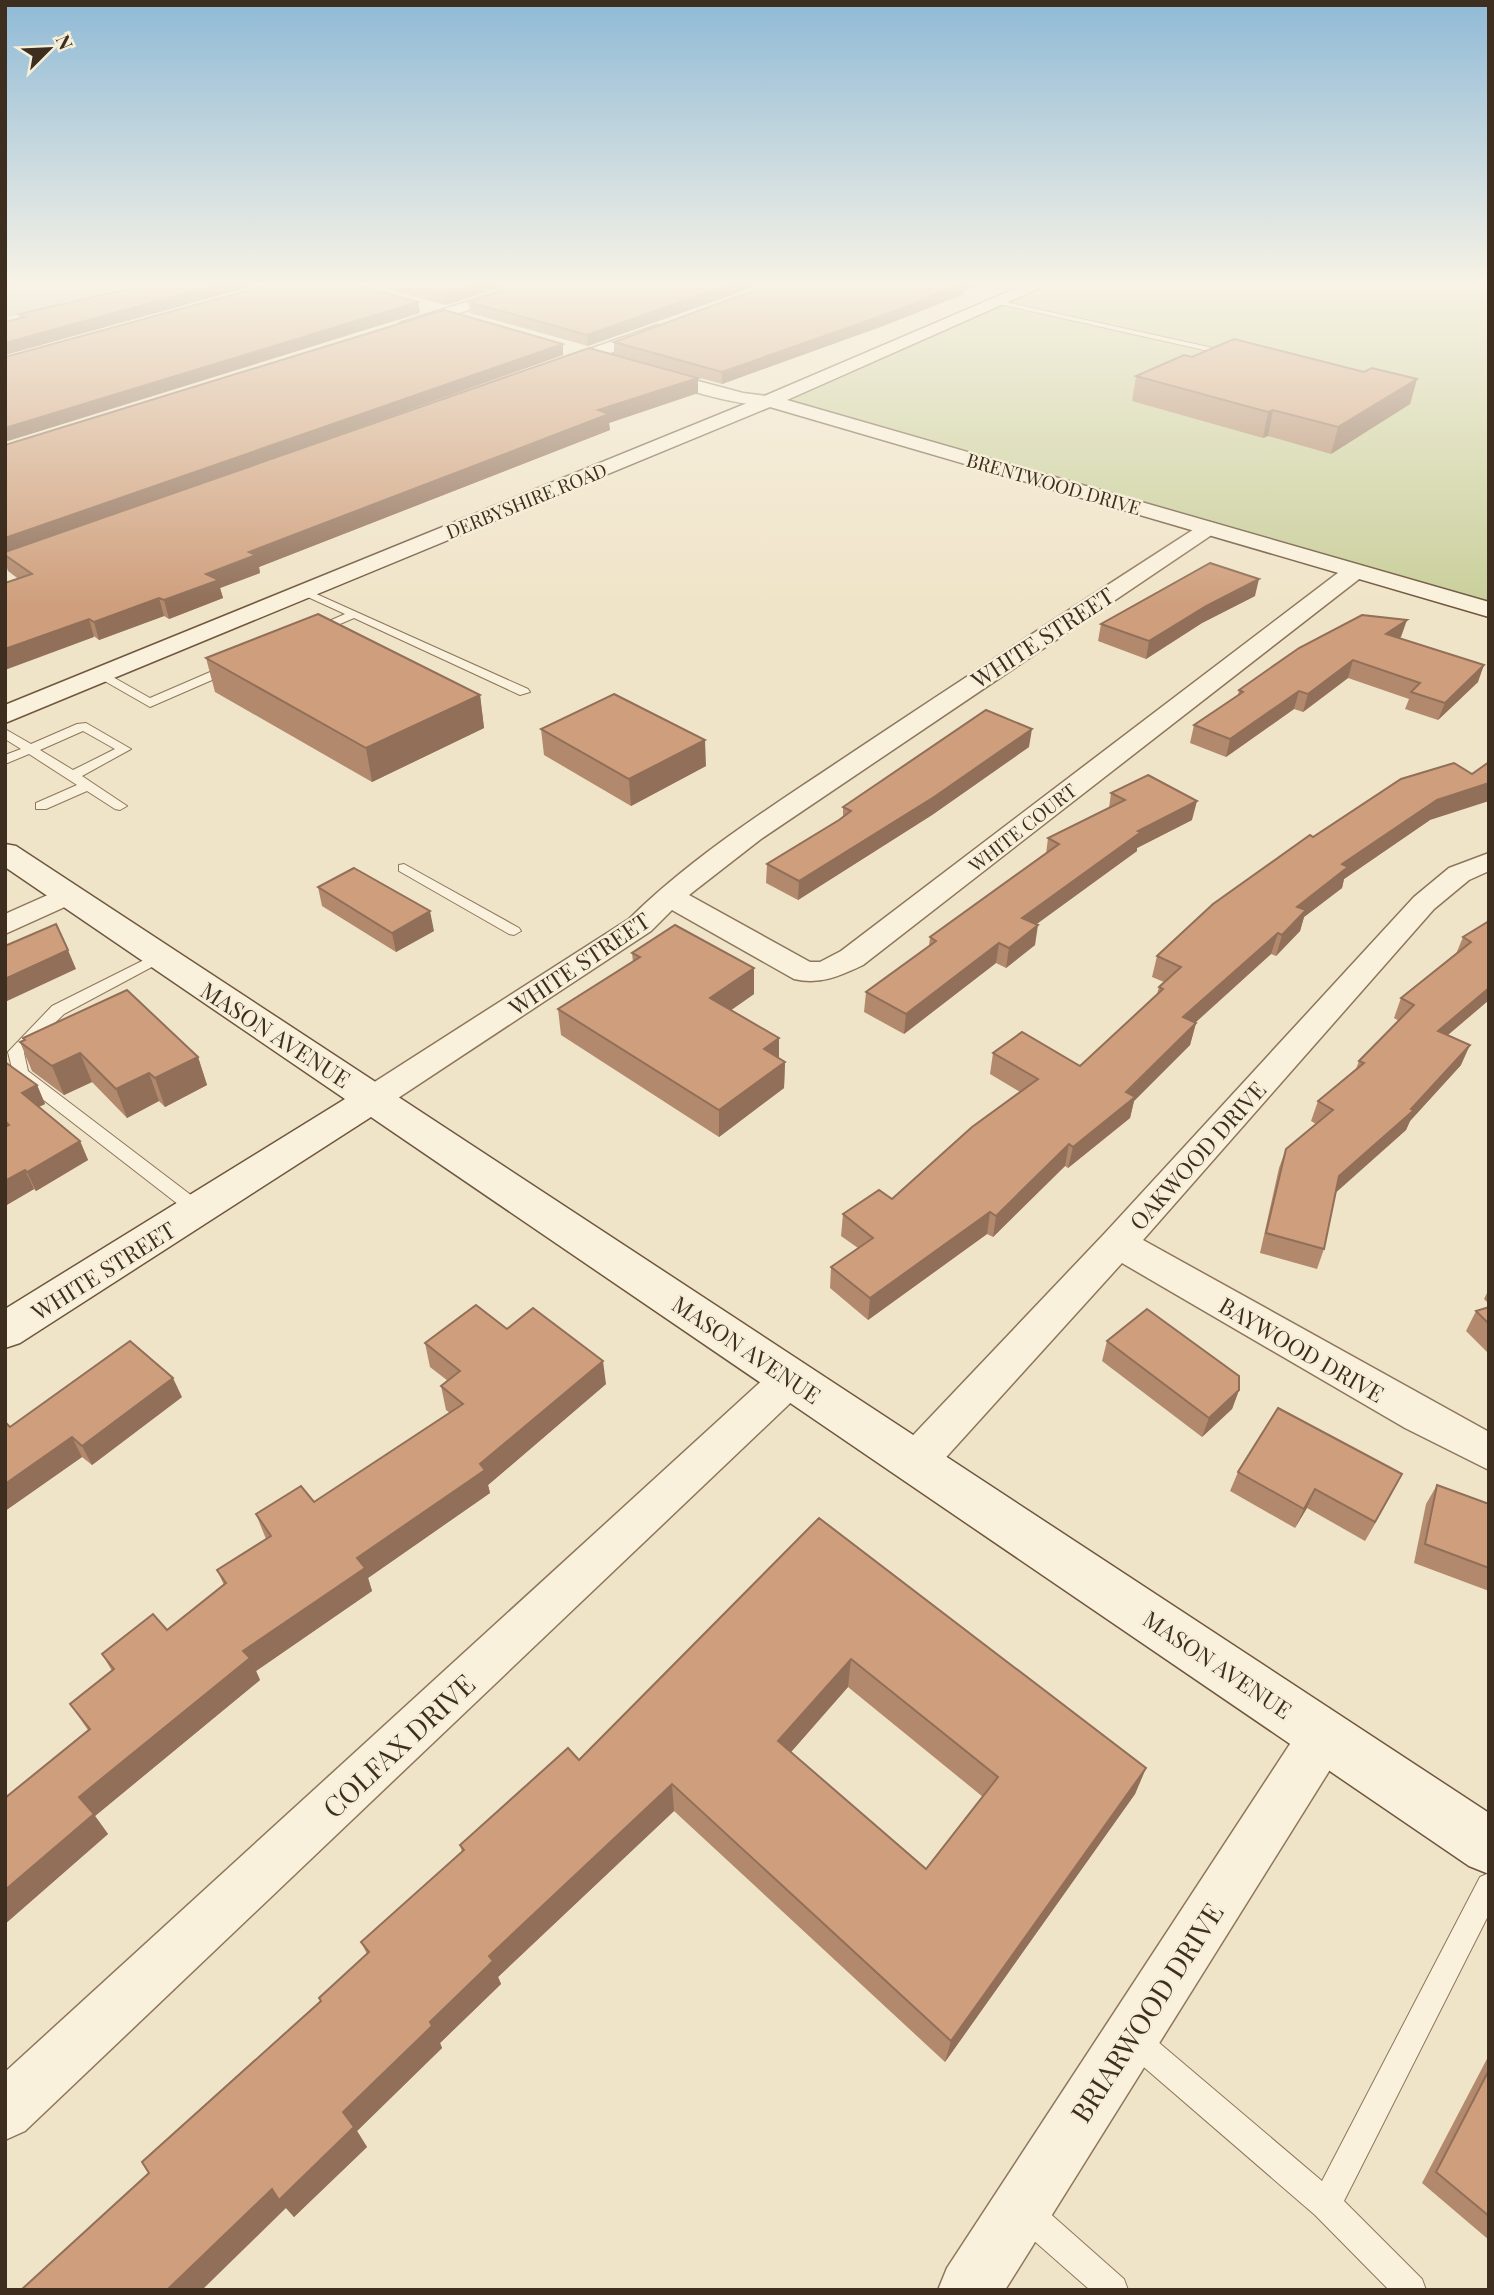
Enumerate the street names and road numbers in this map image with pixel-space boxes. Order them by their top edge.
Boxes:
street label: BRENTWOOD DRIVE [964,446,1144,520]
street label: DERBYSHIRE ROAD [442,456,610,544]
street label: WHITE STREET [964,579,1119,695]
street label: WHITE COURT [962,777,1081,878]
street label: WHITE STREET [502,904,656,1022]
street label: MASON AVENUE [195,974,357,1094]
street label: OAKWOOD DRIVE [1122,1074,1272,1236]
street label: WHITE STREET [24,1213,181,1327]
street label: MASON AVENUE [667,1288,827,1410]
street label: BAYWOOD DRIVE [1214,1289,1390,1409]
street label: MASON AVENUE [1138,1603,1298,1725]
street label: COLFAX DRIVE [314,1665,482,1825]
street label: BRIARWOOD DRIVE [1061,1895,1231,2129]

